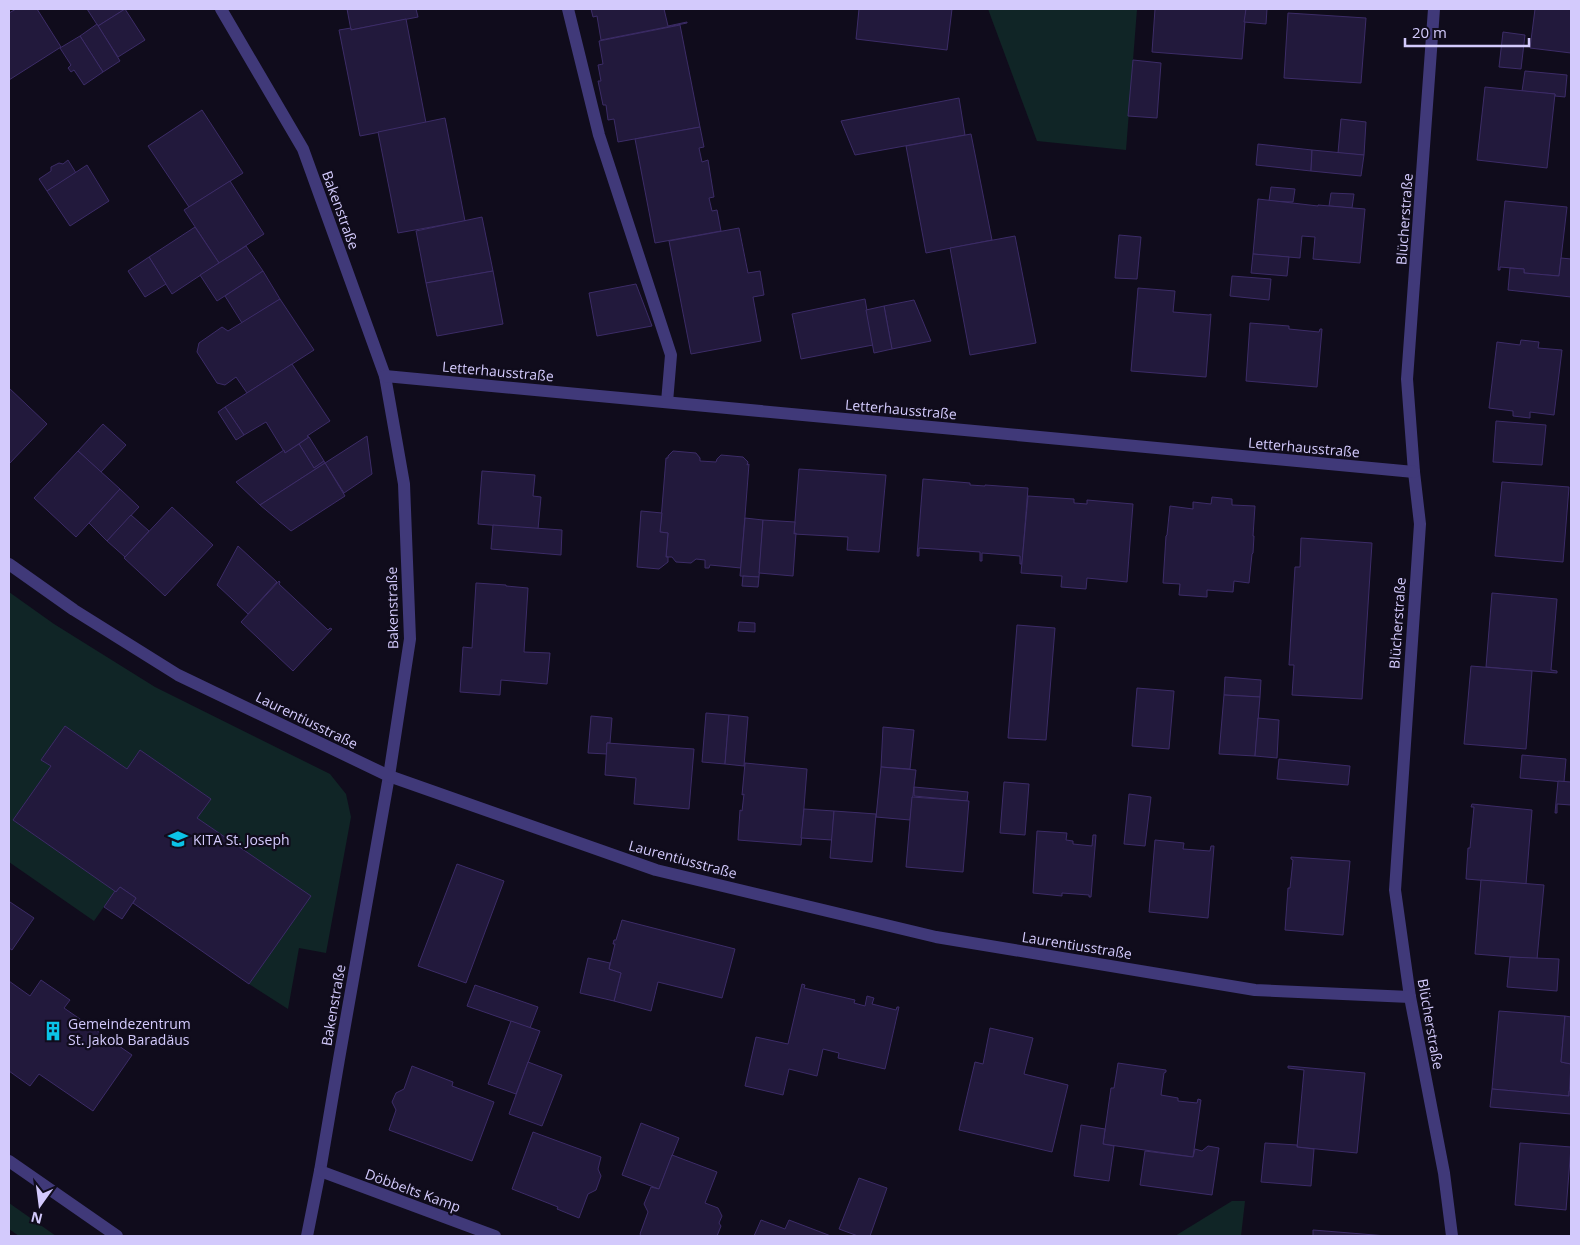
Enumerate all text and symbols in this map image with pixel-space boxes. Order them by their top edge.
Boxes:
scale bar [1405,15,1529,47]
text: 20 m [1412,22,1447,42]
street label: Bakenstraße [318,168,364,252]
street label: Blücherstraße [1391,172,1417,265]
street label: Letterhausstraße [441,357,555,385]
street label: Letterhausstraße [844,395,958,423]
street label: Letterhausstraße [1247,433,1361,461]
street label: Bakenstraße [382,567,402,649]
street label: Blücherstraße [1384,576,1410,669]
street label: Laurentiusstraße [253,687,361,753]
school or university icon: KITA St. Joseph [167,828,189,850]
place label: KITA St. Joseph [193,830,290,849]
street label: Laurentiusstraße [627,835,739,883]
street label: Laurentiusstraße [1021,927,1134,963]
street label: Bakenstraße [316,963,350,1047]
street label: Blücherstraße [1414,977,1448,1071]
place label: Gemeindezentrum St. Jakob Baradäus [68,1014,191,1049]
building icon: Gemeindezentrum St. Jakob Baradäus [42,1020,64,1042]
street label: Döbbelts Kamp [363,1164,463,1216]
north arrow [15,1180,65,1230]
text: N [29,1208,45,1229]

